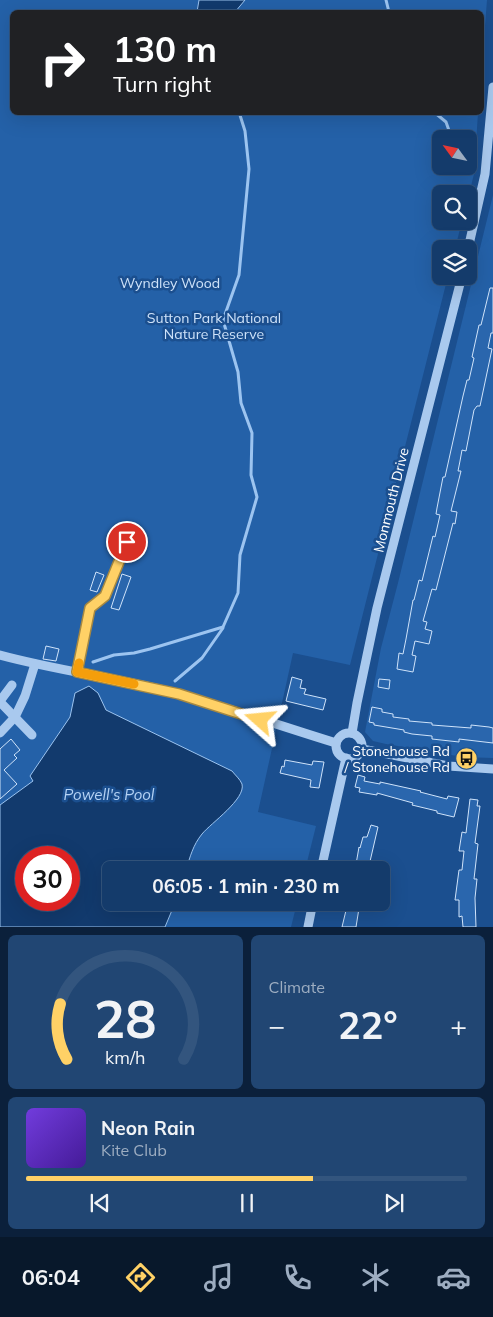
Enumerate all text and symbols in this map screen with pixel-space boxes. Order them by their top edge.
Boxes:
text: 130 m [113,27,217,71]
icon: right [30,30,95,95]
text: Turn right [113,70,211,98]
north arrow [432,130,478,175]
map controls [432,130,477,285]
button: search [432,185,477,230]
button: layers [432,240,477,285]
park label: Wyndley Wood [120,274,220,292]
park label: Sutton Park National Nature Reserve [147,309,281,343]
street label: Monmouth Drive [369,446,413,554]
pin [106,521,148,563]
icon: arrive [113,528,141,556]
position arrow [233,693,285,745]
place label: Stonehouse Rd / Stonehouse Rd [344,742,450,776]
bus stop icon: Stonehouse Rd / Stonehouse Rd [454,747,478,771]
water label: Powell's Pool [64,785,155,804]
speed limit sign: 30 [15,846,80,911]
text: 06:05 · 1 min · 230 m [152,874,340,898]
text: Climate [269,977,325,997]
text: 28 [94,986,156,1051]
text: 22° [338,1001,398,1049]
text: − [269,1008,285,1043]
text: + [450,1008,467,1043]
text: km/h [105,1046,145,1068]
text: Neon Rain [101,1116,195,1140]
text: Kite Club [101,1140,167,1160]
icon: previous [86,1189,114,1217]
icon: pause [233,1189,261,1217]
icon: next [380,1189,408,1217]
icon: directions [123,1260,158,1295]
icon: music [201,1260,236,1295]
icon: phone [280,1260,315,1295]
icon: climate [358,1260,393,1295]
icon: car [436,1260,471,1295]
text: 06:04 [22,1263,80,1291]

